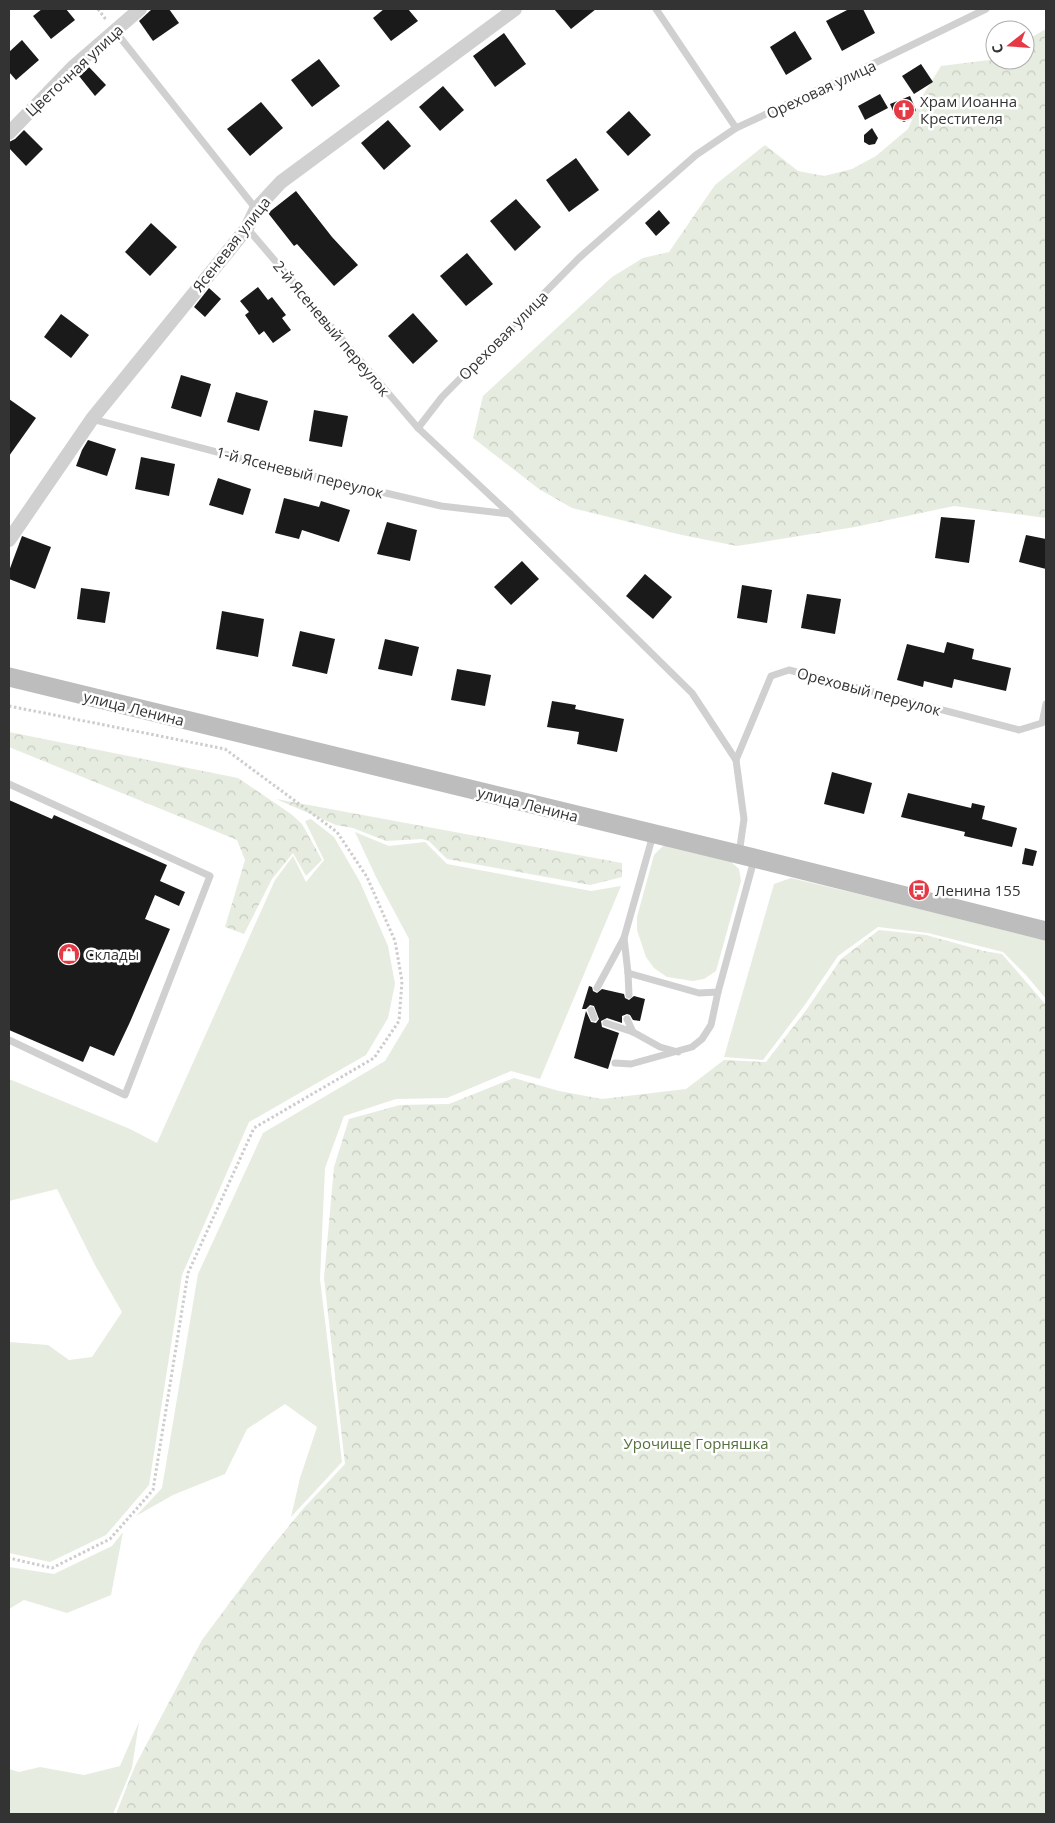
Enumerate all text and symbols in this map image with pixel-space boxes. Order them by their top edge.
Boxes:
street label: Цветочная улица [21,19,127,121]
north arrow [985,20,1035,70]
text: С [987,42,1007,56]
street label: Ореховая улица [763,55,879,123]
place label: Храм Иоанна Крестителя [920,91,1017,128]
church icon: Храм Иоанна Крестителя [892,98,916,122]
street label: Ясеневая улица [188,192,274,296]
street label: 2-й Ясеневый переулок [269,256,395,400]
street label: Ореховая улица [454,286,552,384]
street label: 1-й Ясеневый переулок [214,442,386,503]
street label: Ореховый переулок [795,662,943,720]
street label: улица Ленина [82,686,186,730]
street label: улица Ленина [476,782,580,826]
bus stop icon: Ленина 155 [907,878,931,902]
place label: Ленина 155 [935,880,1020,900]
shop icon: Склады [57,942,81,966]
place label: Склады [85,944,139,964]
park label: Урочище Горняшка [623,1433,769,1453]

